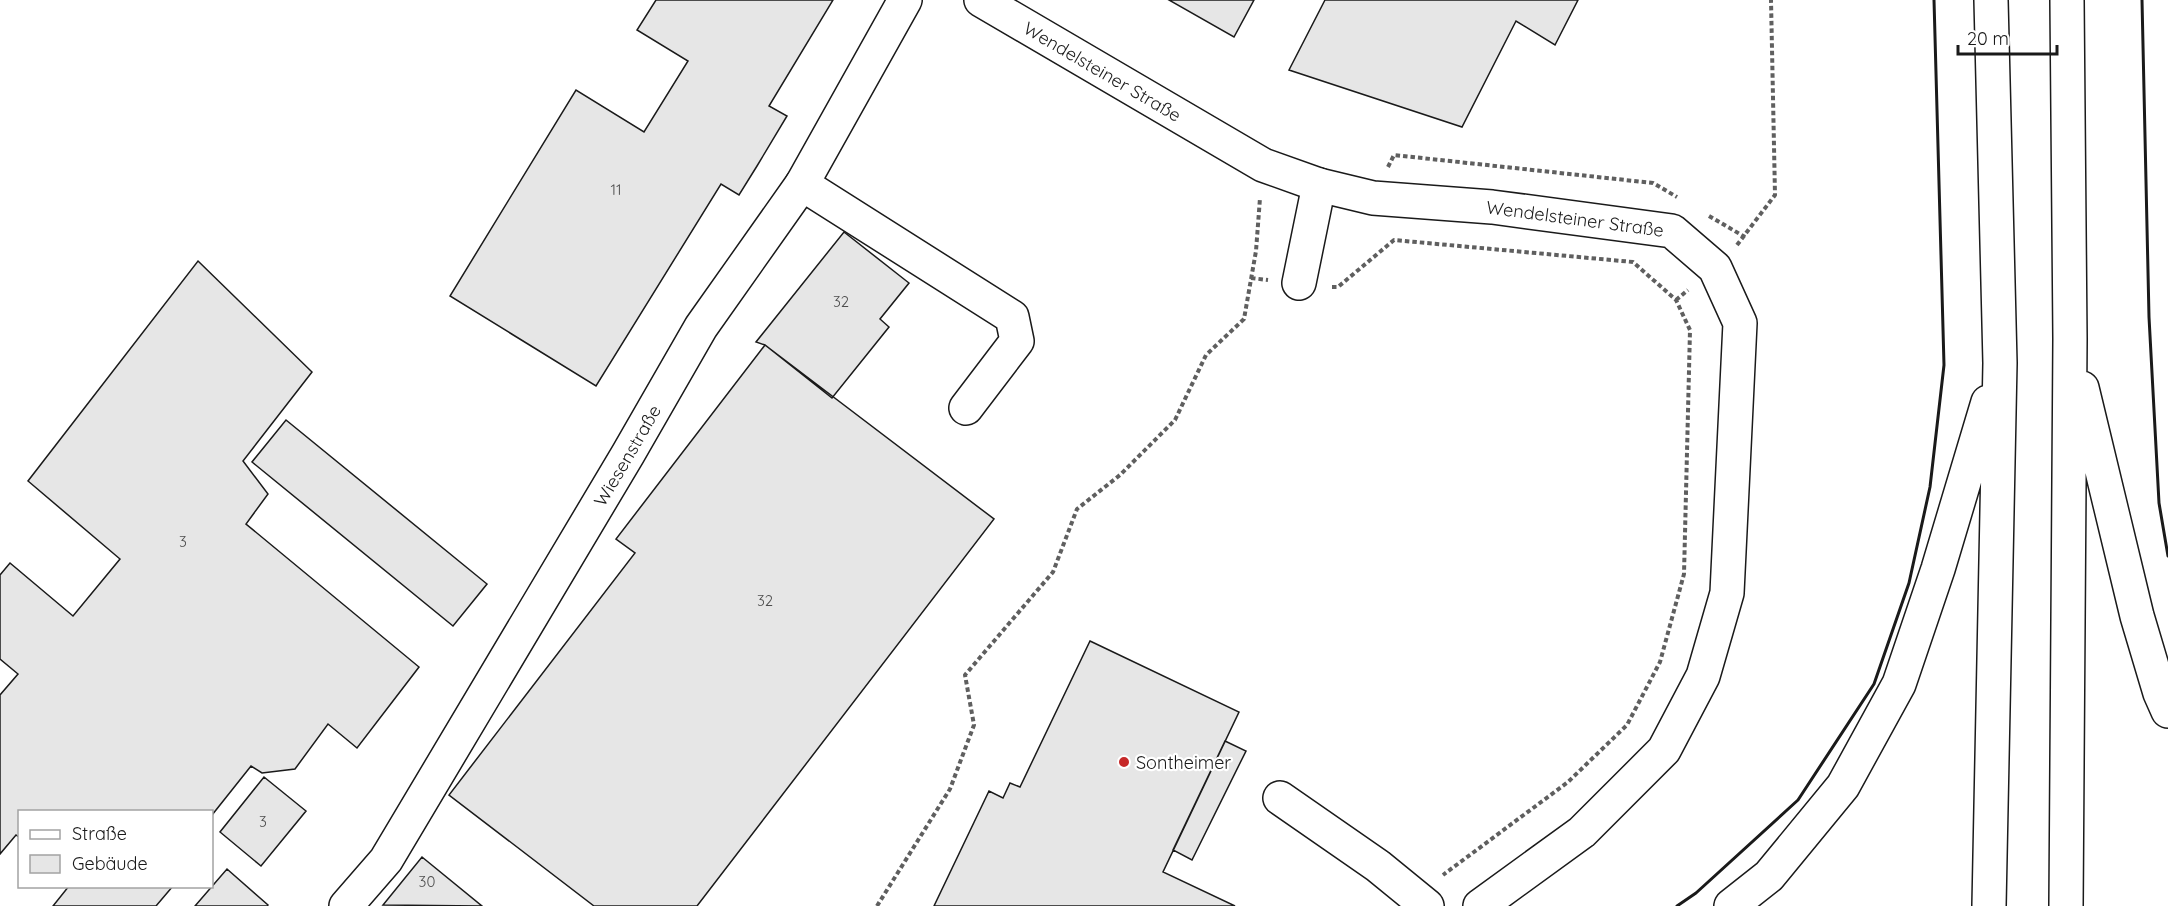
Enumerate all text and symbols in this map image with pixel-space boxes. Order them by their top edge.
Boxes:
street label: Wendelsteiner Straße [1020,16,1186,126]
scale bar [1958,18,2057,56]
text: 20 m [1967,27,2009,50]
house number: 11 [610,180,622,199]
street label: Wendelsteiner Straße [1485,195,1665,241]
house number: 32 [833,292,849,311]
street label: Wiesenstraße [588,400,666,510]
house number: 3 [179,532,187,551]
house number: 32 [757,591,773,610]
place label: Sontheimer [1136,751,1231,774]
marker: Sontheimer [1117,755,1131,769]
legend [18,810,213,888]
house number: 3 [259,812,267,831]
text: Straße [72,822,127,845]
text: Gebäude [72,852,148,875]
house number: 30 [419,872,435,891]

